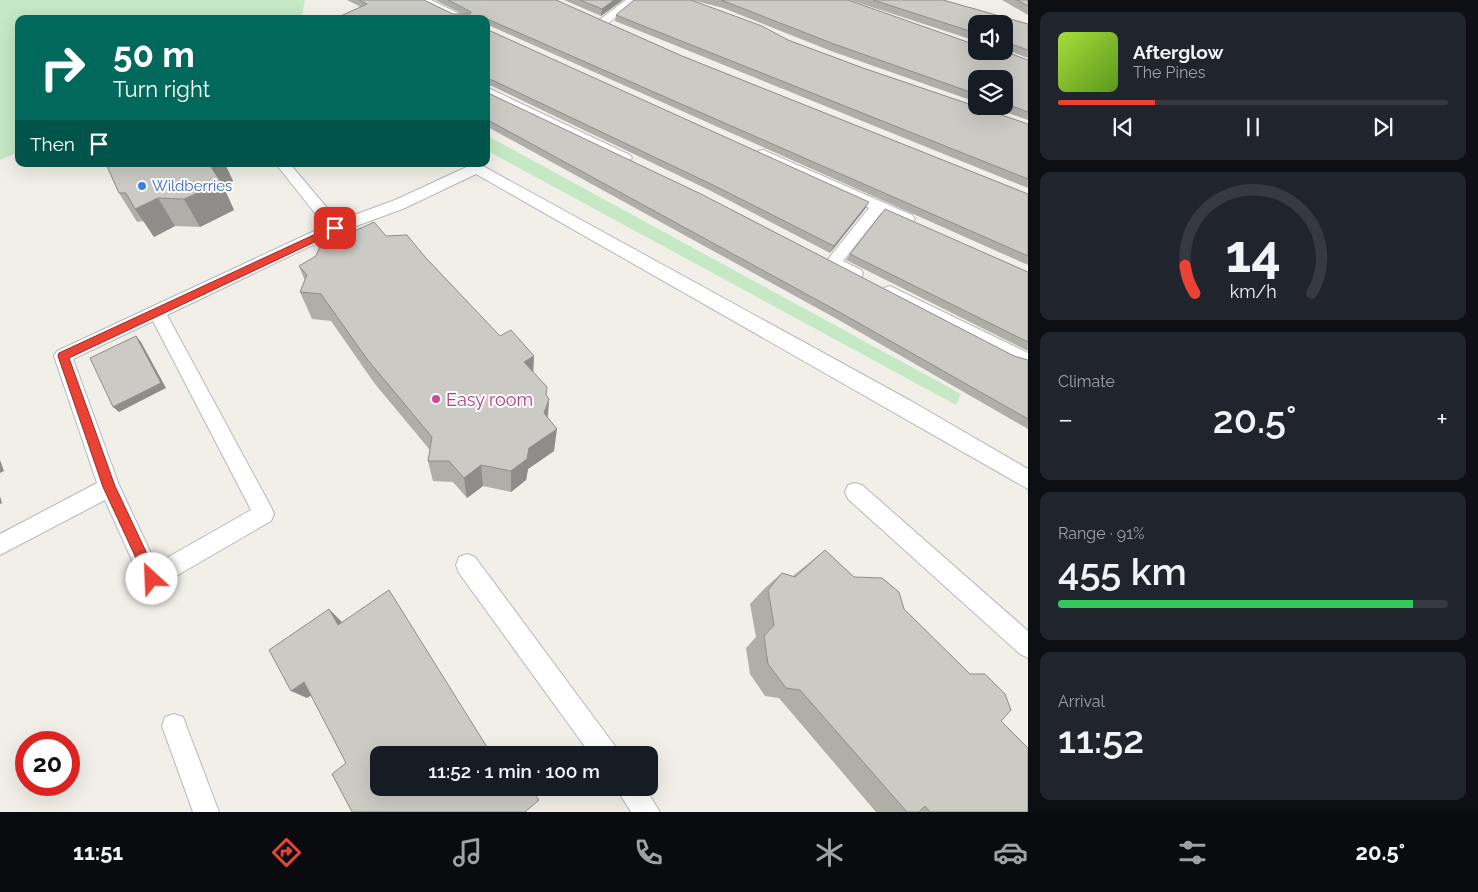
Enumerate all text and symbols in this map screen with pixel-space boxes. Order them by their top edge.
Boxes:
map controls [968,15,1013,115]
button: sound [968,15,1013,60]
text: 50 m [113,34,195,75]
icon: right [30,35,95,100]
text: Afterglow [1133,41,1223,63]
text: The Pines [1133,63,1205,82]
button: layers [968,70,1013,115]
text: Turn right [113,76,210,102]
icon: previous [1109,113,1137,141]
icon: pause [1239,113,1267,141]
icon: next [1369,113,1397,141]
icon: arrive [85,130,113,158]
text: Then [30,133,75,155]
place label: Wildberries [152,177,232,195]
marker: Wildberries [136,180,148,192]
pin [314,207,356,249]
icon: arrive [321,214,349,242]
text: 14 [1225,223,1281,284]
text: km/h [1229,281,1277,302]
text: Climate [1058,372,1115,391]
place label: Easy room [446,389,533,410]
marker: Easy room [430,393,442,405]
text: 20.5° [1213,397,1297,442]
text: − [1058,403,1073,436]
text: + [1436,403,1448,436]
text: Range · 91% [1058,524,1145,543]
text: 455 km [1058,549,1187,594]
position arrow [125,552,177,604]
text: Arrival [1058,692,1105,711]
text: 11:52 [1058,717,1144,762]
speed limit sign: 20 [15,731,80,796]
text: 11:52 · 1 min · 100 m [428,760,600,782]
icon: directions [269,835,304,870]
icon: music [450,835,485,870]
icon: phone [631,835,666,870]
icon: climate [812,835,847,870]
icon: car [993,835,1028,870]
icon: filters [1175,835,1210,870]
text: 11:51 [73,839,123,865]
text: 20.5° [1356,839,1405,865]

